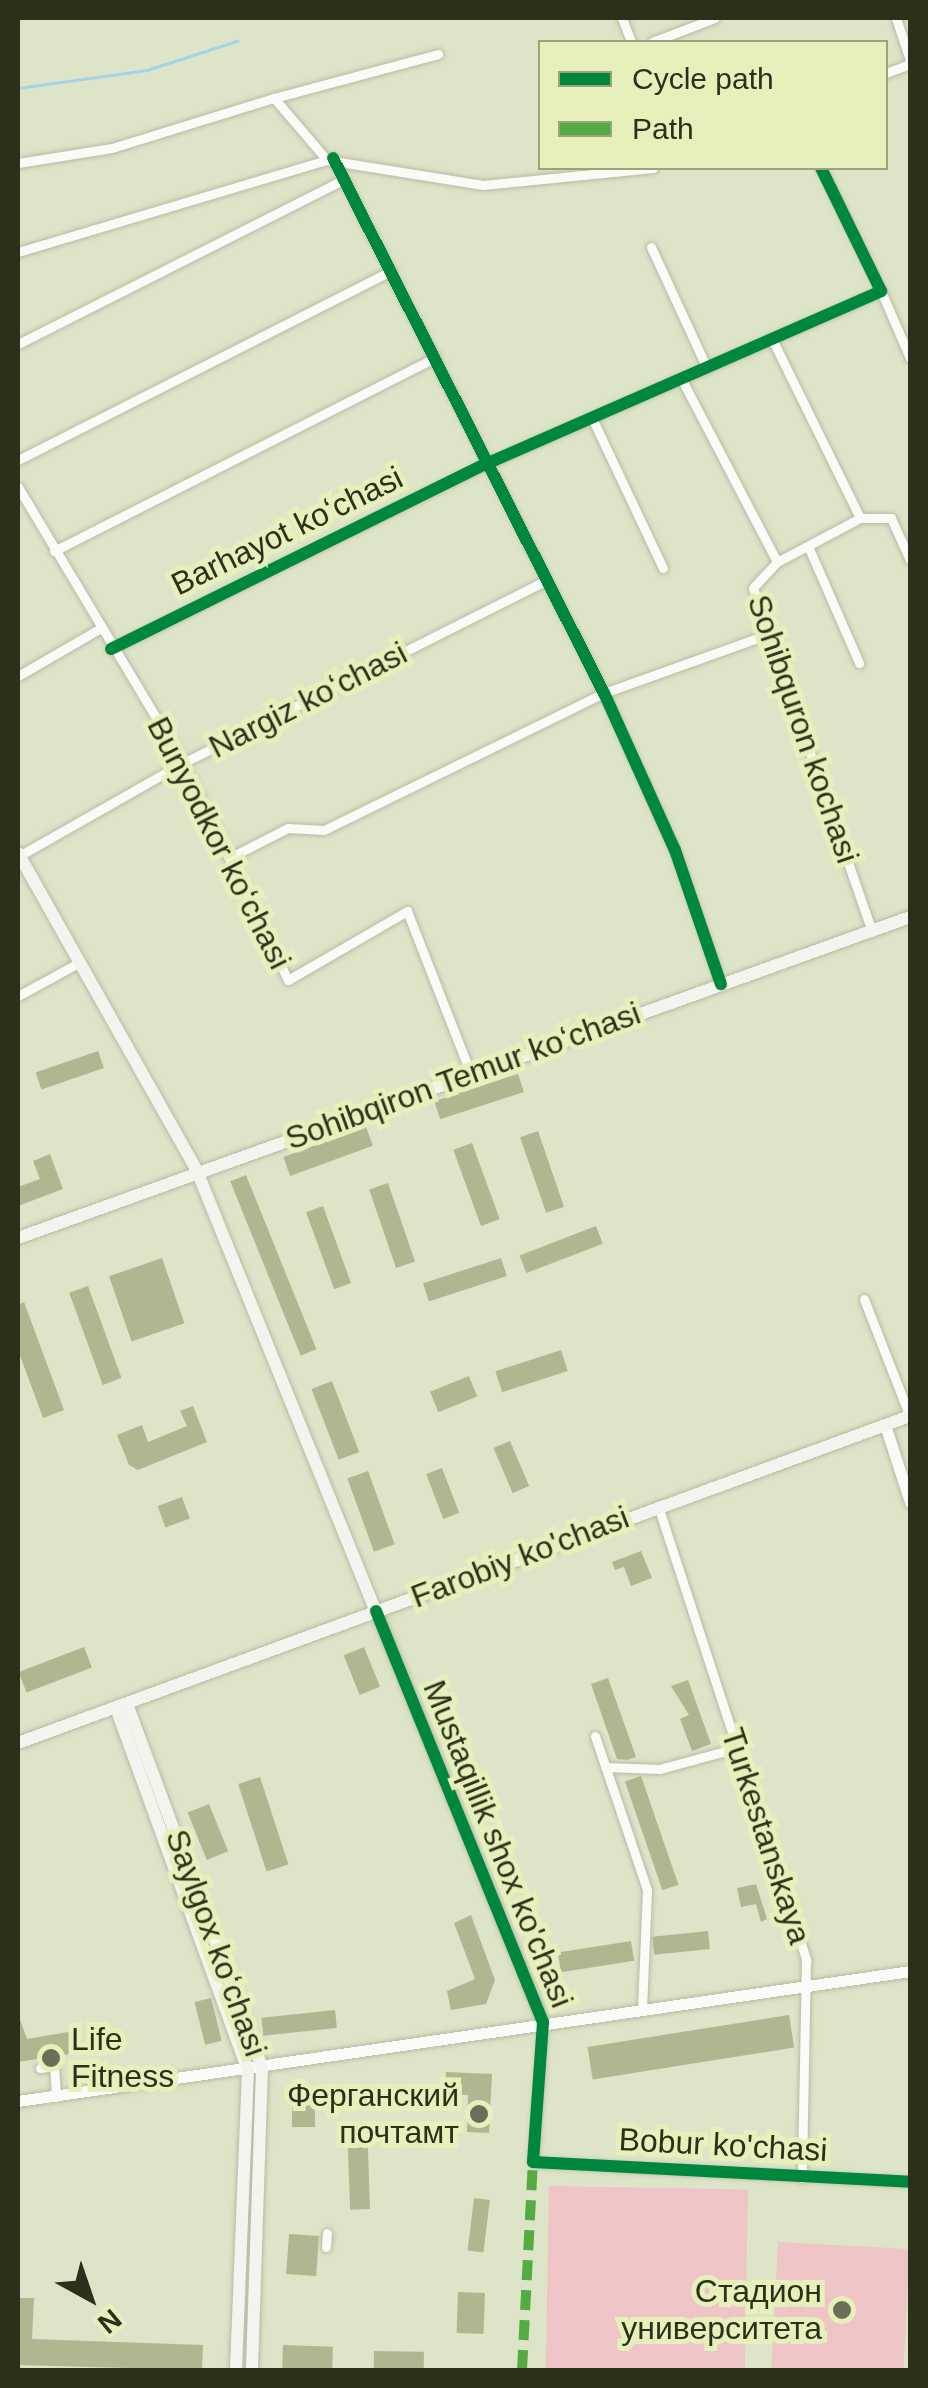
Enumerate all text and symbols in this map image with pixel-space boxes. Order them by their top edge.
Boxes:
legend [538,40,888,170]
text: Cycle path [632,62,774,95]
text: Path [632,112,694,145]
street label: Barhayot koʻchasi [165,458,409,604]
street label: Sohibquron kochasi [739,590,867,868]
street label: Nargiz koʻchasi [203,634,413,766]
street label: Bunyodkor koʻchasi [139,711,299,975]
street label: Sohibqiron Temur koʻchasi [280,994,646,1158]
street label: Farobiy ko'chasi [406,1498,634,1616]
street label: Mustaqillik shox ko'chasi [415,1675,581,2013]
street label: Turkestanskaya [713,1723,819,1949]
street label: Saylgox koʻchasi [157,1824,275,2062]
place label: Life Fitness [71,2021,174,2096]
marker: Life Fitness [40,2047,62,2069]
place label: Ферганский почтамт [287,2077,459,2152]
marker: Ферганский почтамт [468,2103,490,2125]
street label: Bobur ko'chasi [618,2120,828,2170]
north arrow [40,2248,140,2348]
place label: Стадион университета [621,2273,822,2348]
marker: Стадион университета [831,2299,853,2321]
text: N [92,2303,127,2340]

